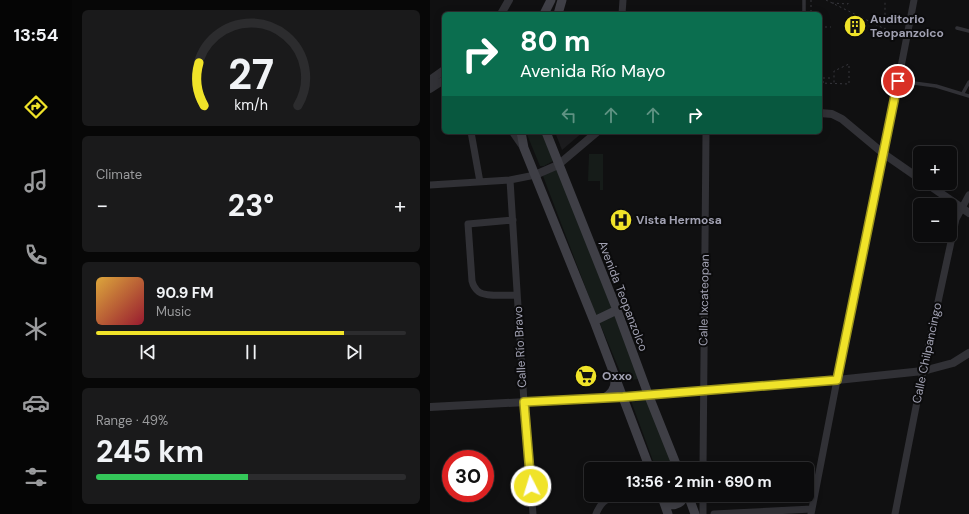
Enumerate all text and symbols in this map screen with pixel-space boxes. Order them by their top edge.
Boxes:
place label: Auditorio Teopanzolco [870,11,944,41]
building icon: Auditorio Teopanzolco [842,13,868,39]
text: 13:54 [14,23,58,47]
text: 80 m [520,23,590,60]
icon: right [454,28,506,80]
text: 27 [228,48,274,102]
text: Avenida Río Mayo [520,59,665,83]
pin [881,64,915,98]
icon: arrive [887,70,909,92]
icon: directions [22,93,50,121]
text: km/h [234,96,268,114]
icon: left [558,104,580,126]
icon: ahead [600,104,622,126]
icon: ahead [642,104,664,126]
icon: right [684,104,706,126]
map controls [913,146,957,242]
button: + [913,146,957,190]
text: Climate [96,166,142,183]
icon: music [22,167,50,195]
text: 23° [228,186,274,225]
text: − [96,191,108,220]
text: + [394,191,406,220]
button: − [913,198,957,242]
hospital icon: Vista Hermosa [608,207,634,233]
place label: Vista Hermosa [636,212,722,228]
street label: Avenida Teopanzolco [595,239,651,353]
icon: phone [22,241,50,269]
street label: Calle Ixcateopan [695,254,713,346]
text: 90.9 FM [156,283,214,303]
street label: Calle Chilpancingo [908,301,946,405]
text: Music [156,303,191,320]
street label: Calle Río Bravo [510,306,530,388]
icon: climate [22,315,50,343]
icon: previous [137,341,159,363]
icon: pause [240,341,262,363]
icon: next [343,341,365,363]
supermarket icon: Oxxo [573,363,599,389]
place label: Oxxo [602,368,632,384]
icon: car [22,389,50,417]
text: Range · 49% [96,412,168,429]
text: 245 km [96,432,204,471]
speed limit sign: 30 [442,450,494,502]
icon: filters [22,463,50,491]
position arrow [510,465,552,507]
text: 13:56 · 2 min · 690 m [626,472,772,492]

